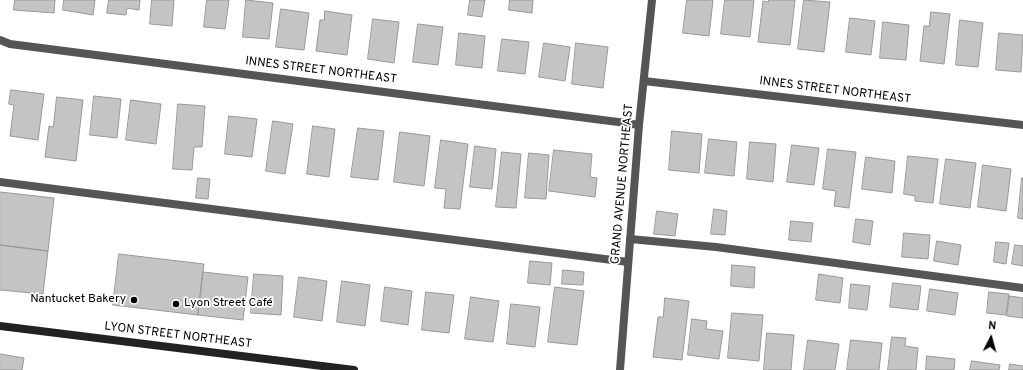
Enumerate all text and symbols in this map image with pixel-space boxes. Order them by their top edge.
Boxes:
street label: INNES STREET NORTHEAST [244,55,398,87]
street label: INNES STREET NORTHEAST [758,75,912,107]
street label: GRAND AVENUE NORTHEAST [609,103,637,265]
place label: Nantucket Bakery [30,293,126,307]
marker: Nantucket Bakery [129,295,139,305]
place label: Lyon Street Café [184,297,273,311]
marker: Lyon Street Café [171,299,181,309]
north arrow [971,318,1011,358]
text: N [988,319,997,333]
street label: LYON STREET NORTHEAST [103,320,253,352]

